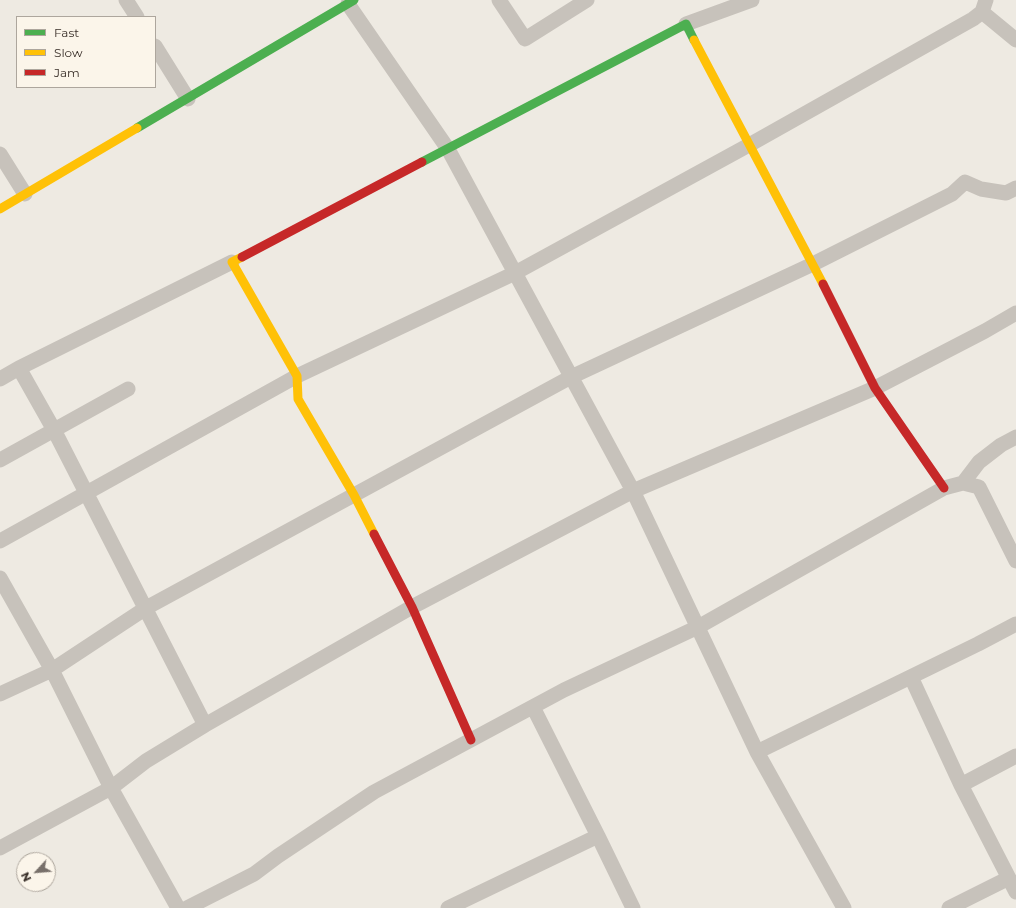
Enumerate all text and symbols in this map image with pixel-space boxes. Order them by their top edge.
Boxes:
legend [16,16,156,88]
text: Fast [54,25,79,40]
text: Slow [54,45,83,60]
text: Jam [54,65,80,80]
north arrow [16,852,56,892]
text: N [18,870,34,884]

